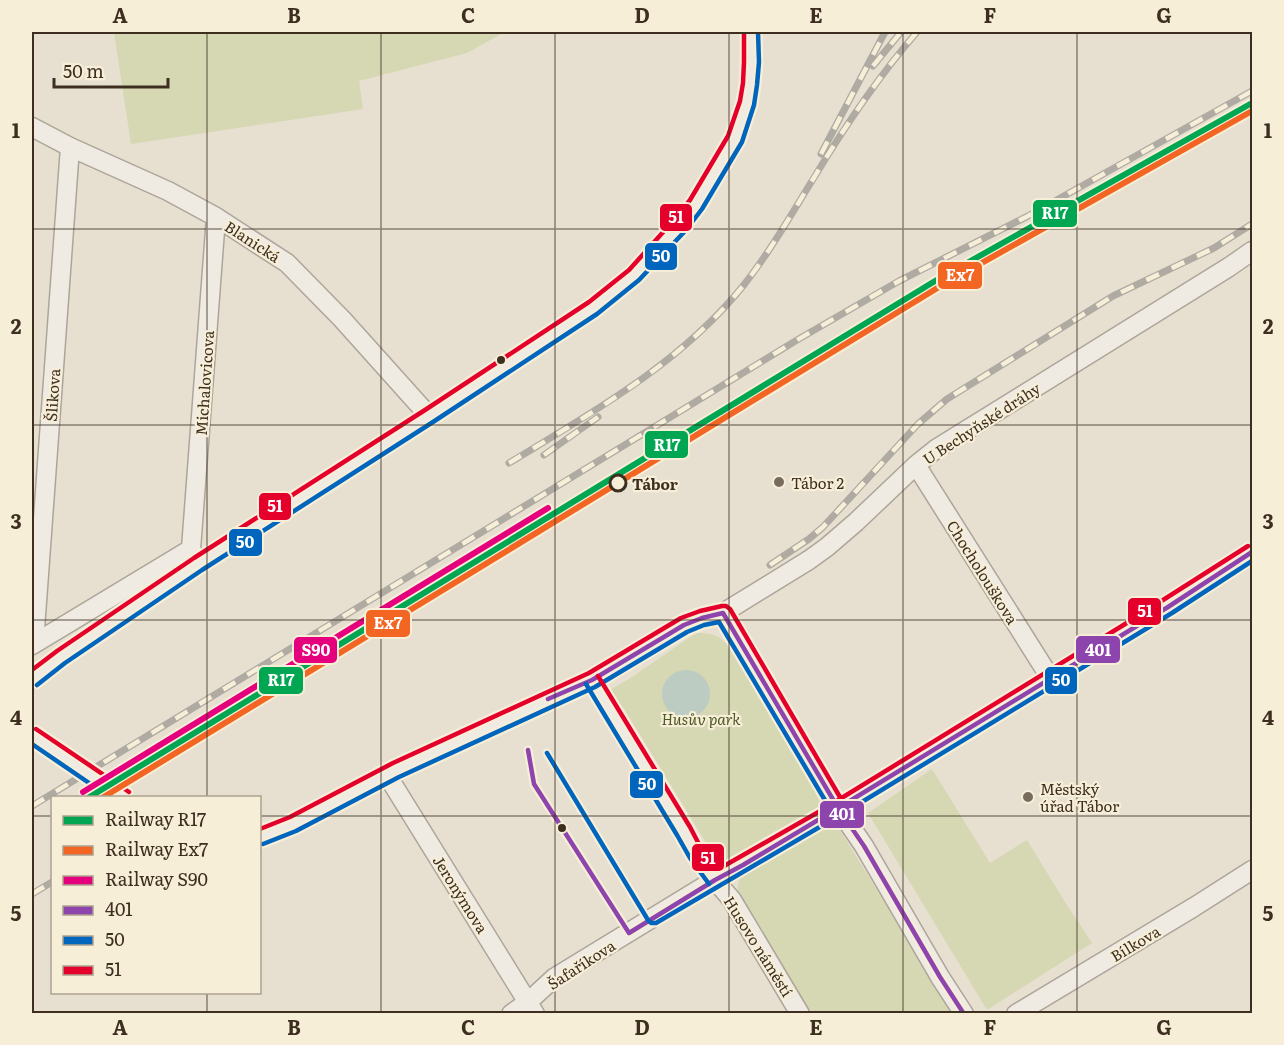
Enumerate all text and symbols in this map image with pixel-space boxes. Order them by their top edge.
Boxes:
text: A [112,0,128,29]
text: B [287,0,301,29]
text: C [461,0,475,29]
text: D [634,0,650,29]
text: E [809,0,823,29]
text: F [984,0,997,29]
text: G [1156,0,1172,29]
scale bar [54,51,168,89]
text: 50 m [63,57,104,84]
text: 1 [12,114,20,144]
text: 1 [1264,114,1272,144]
line badge: R17 [1032,199,1078,228]
text: R17 [1042,200,1069,224]
line badge: 51 [659,203,693,232]
text: 51 [668,204,684,228]
street label: Blanická [221,214,286,268]
line badge: 50 [644,242,678,271]
text: 50 [652,243,670,267]
line badge: Ex7 [937,261,983,290]
text: Ex7 [946,262,975,286]
text: 2 [11,310,22,340]
text: 2 [1263,310,1274,340]
street label: Michalovicova [189,329,219,436]
unlabelled marker [495,354,507,366]
street label: Šlikova [39,367,65,422]
street label: U Bechyňské dráhy [918,376,1045,470]
line badge: R17 [644,430,689,459]
text: R17 [654,432,681,456]
place label: Tábor 2 [791,471,844,494]
place label: Tábor [632,472,678,495]
marker: Tábor [609,474,627,492]
marker: Tábor 2 [772,475,786,489]
line badge: 51 [258,492,292,521]
text: 51 [267,493,283,517]
text: 3 [10,505,22,535]
text: 3 [1262,505,1274,535]
street label: Chocholouškova [942,515,1025,629]
line badge: 50 [228,528,263,557]
text: 50 [236,529,254,553]
line badge: 51 [1127,597,1162,626]
text: 51 [1137,598,1153,622]
line badge: Ex7 [365,609,411,638]
text: Ex7 [374,610,403,634]
line badge: 401 [1075,635,1121,664]
line badge: S90 [293,636,338,664]
text: S90 [302,637,331,661]
text: 401 [1085,637,1111,661]
line badge: R17 [258,666,304,695]
line badge: 50 [1044,666,1078,695]
text: R17 [268,667,295,691]
text: 50 [1052,667,1070,691]
text: 4 [10,701,22,731]
text: 4 [1262,701,1274,731]
park label: Husův park [662,707,741,730]
line badge: 50 [629,770,664,799]
text: 50 [638,771,656,795]
place label: Městský úřad Tábor [1040,777,1119,817]
marker: Městský úřad Tábor [1021,790,1035,804]
legend [51,796,261,994]
line badge: 401 [819,800,865,829]
text: 401 [829,801,855,825]
text: Railway R17 [105,805,206,832]
unlabelled marker [556,822,568,834]
text: Railway Ex7 [105,835,208,862]
line badge: 51 [691,843,725,872]
text: 51 [700,845,716,869]
street label: Jeronýmova [428,850,495,938]
text: Railway S90 [105,865,208,892]
street label: Husovo náměstí [719,891,799,1001]
text: 401 [105,895,133,922]
text: 5 [11,897,22,927]
text: 5 [1263,897,1274,927]
street label: Bílkova [1106,919,1165,967]
text: 50 [105,925,125,952]
street label: Šafaříkova [542,933,620,995]
text: 51 [105,955,121,982]
text: A [112,1011,128,1041]
text: B [287,1011,301,1041]
text: C [461,1011,475,1041]
text: D [634,1011,650,1041]
text: E [809,1011,823,1041]
text: F [984,1011,997,1041]
text: G [1156,1011,1172,1041]

